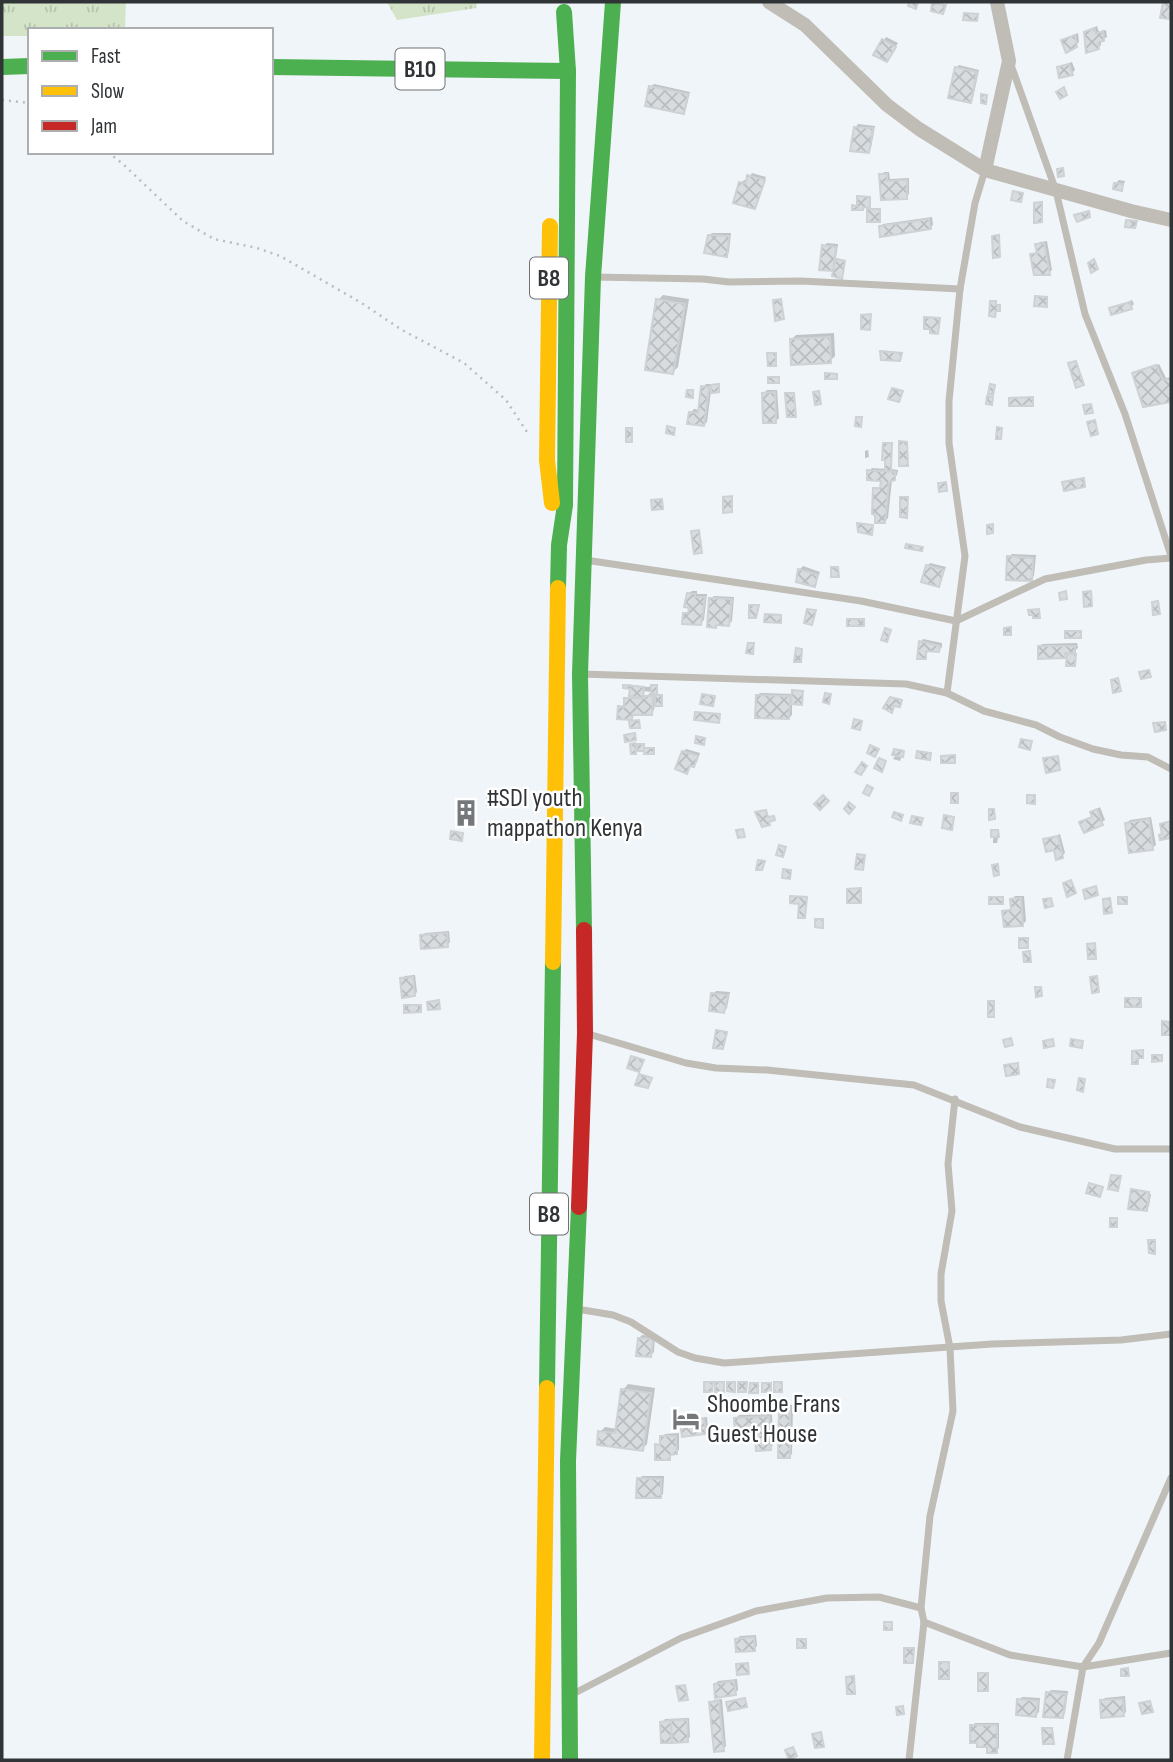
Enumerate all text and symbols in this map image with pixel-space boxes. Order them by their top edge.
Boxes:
legend [28,28,273,154]
text: Fast [91,44,121,69]
road number: B10 [396,48,444,90]
text: Slow [91,79,125,104]
text: Jam [90,114,117,139]
road number: B8 [530,258,568,298]
place label: #SDI youth mappathon Kenya [487,783,643,844]
building icon: #SDI youth mappathon Kenya [451,798,481,828]
road number: B8 [530,1194,568,1234]
place label: Shoombe Frans Guest House [707,1389,840,1450]
hotel icon: Shoombe Frans Guest House [671,1404,701,1434]

